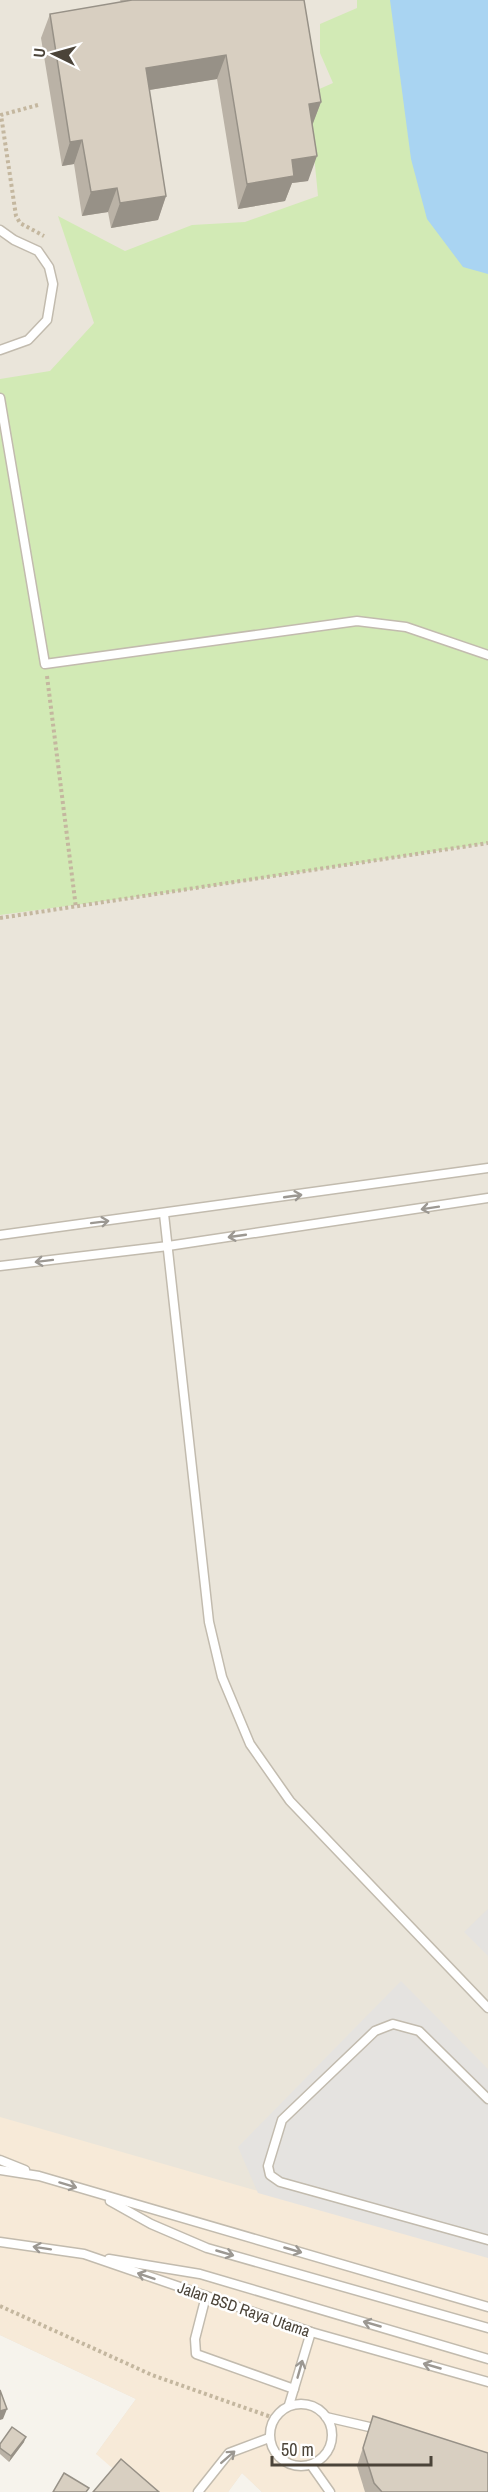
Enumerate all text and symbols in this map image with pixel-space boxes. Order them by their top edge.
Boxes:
north arrow [24,24,84,84]
text: U [28,47,50,58]
one-way arrow [282,1190,302,1201]
one-way arrow [421,1202,441,1213]
one-way arrow [89,1217,109,1228]
one-way arrow [228,1231,248,1242]
one-way arrow [34,1255,54,1266]
one-way arrow [58,2180,77,2191]
one-way arrow [32,2242,52,2253]
one-way arrow [284,2245,303,2257]
one-way arrow [215,2248,234,2260]
one-way arrow [137,2269,156,2280]
street label: Jalan BSD Raya Utama [175,2276,314,2342]
one-way arrow [363,2318,382,2329]
one-way arrow [295,2360,306,2379]
one-way arrow [423,2360,442,2371]
scale bar [272,2429,431,2467]
text: 50 m [281,2437,314,2462]
one-way arrow [220,2451,236,2465]

